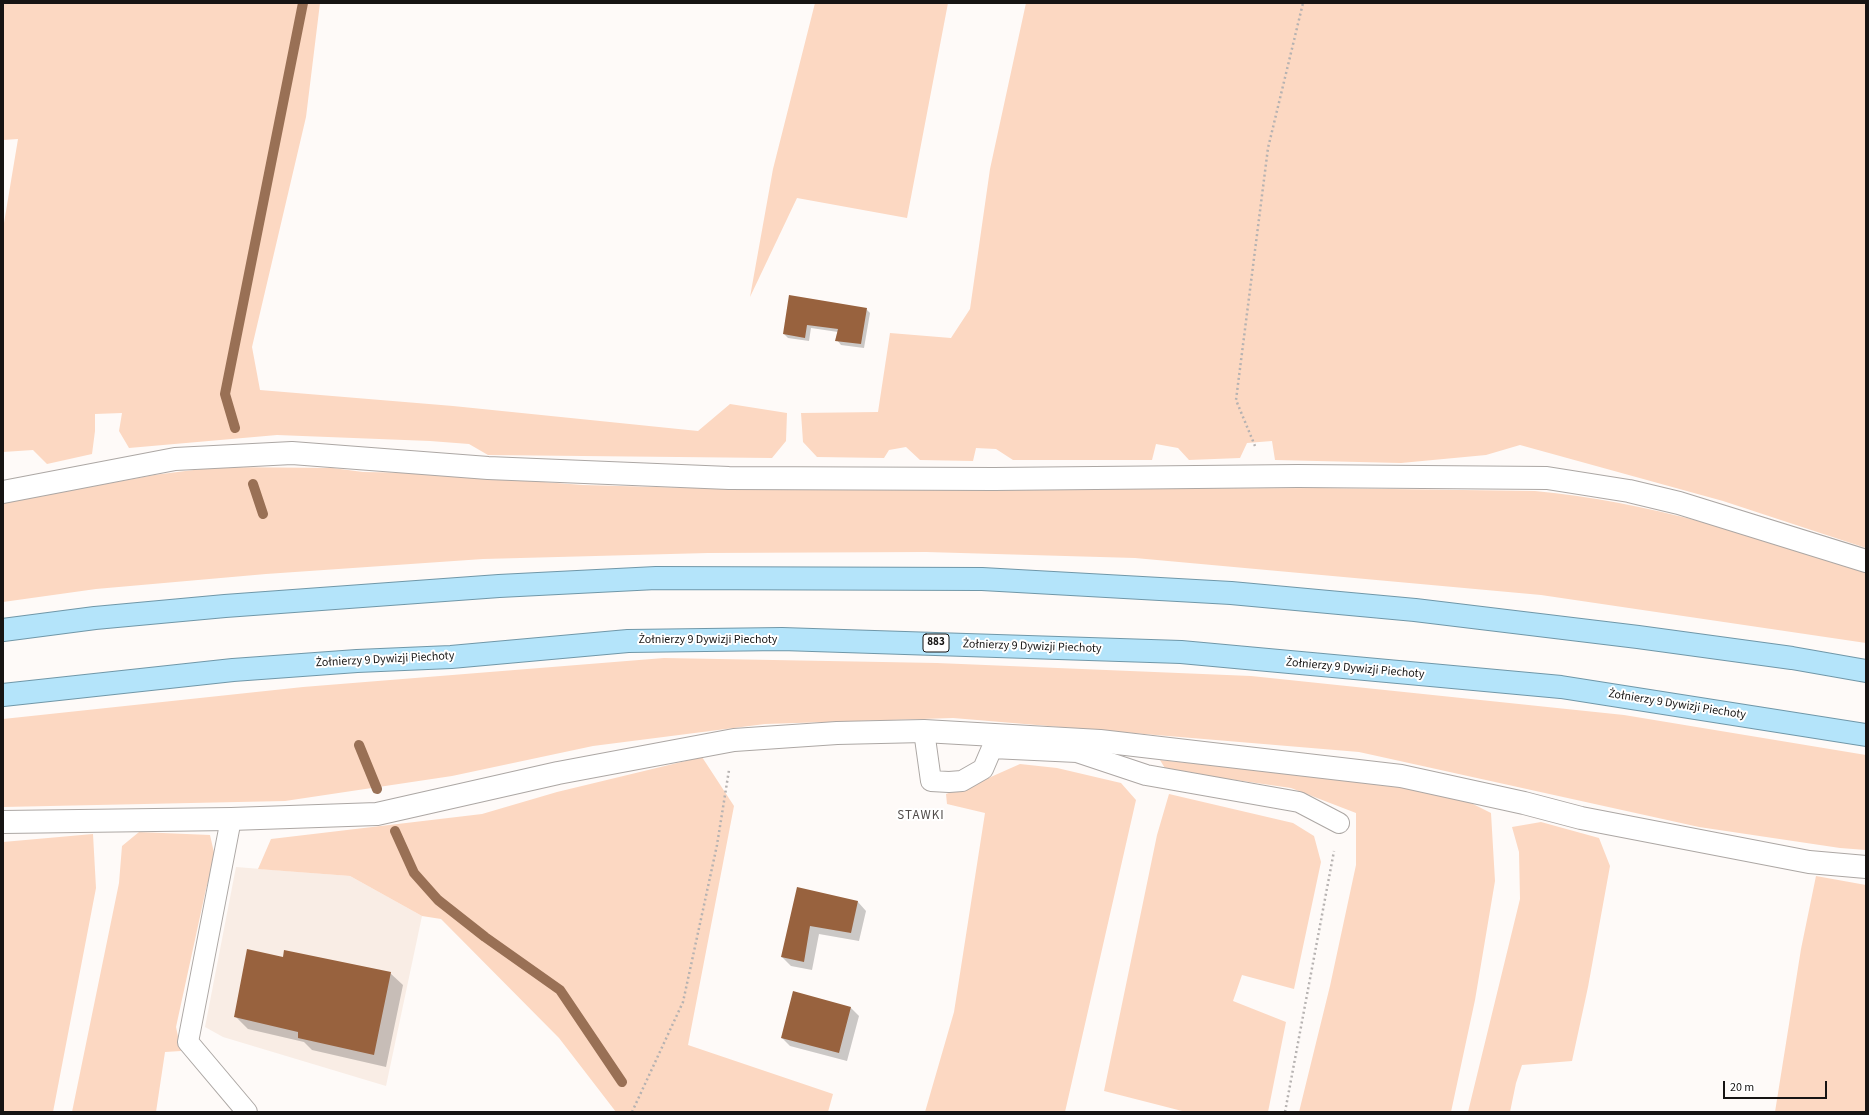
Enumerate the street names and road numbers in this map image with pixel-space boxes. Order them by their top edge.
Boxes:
street label: Żołnierzy 9 Dywizji Piechoty [639,633,777,647]
road number: 883 [923,634,949,652]
street label: Żołnierzy 9 Dywizji Piechoty [962,637,1102,657]
street label: Żołnierzy 9 Dywizji Piechoty [315,649,455,671]
street label: Żołnierzy 9 Dywizji Piechoty [1285,656,1425,682]
street label: Żołnierzy 9 Dywizji Piechoty [1607,687,1747,723]

